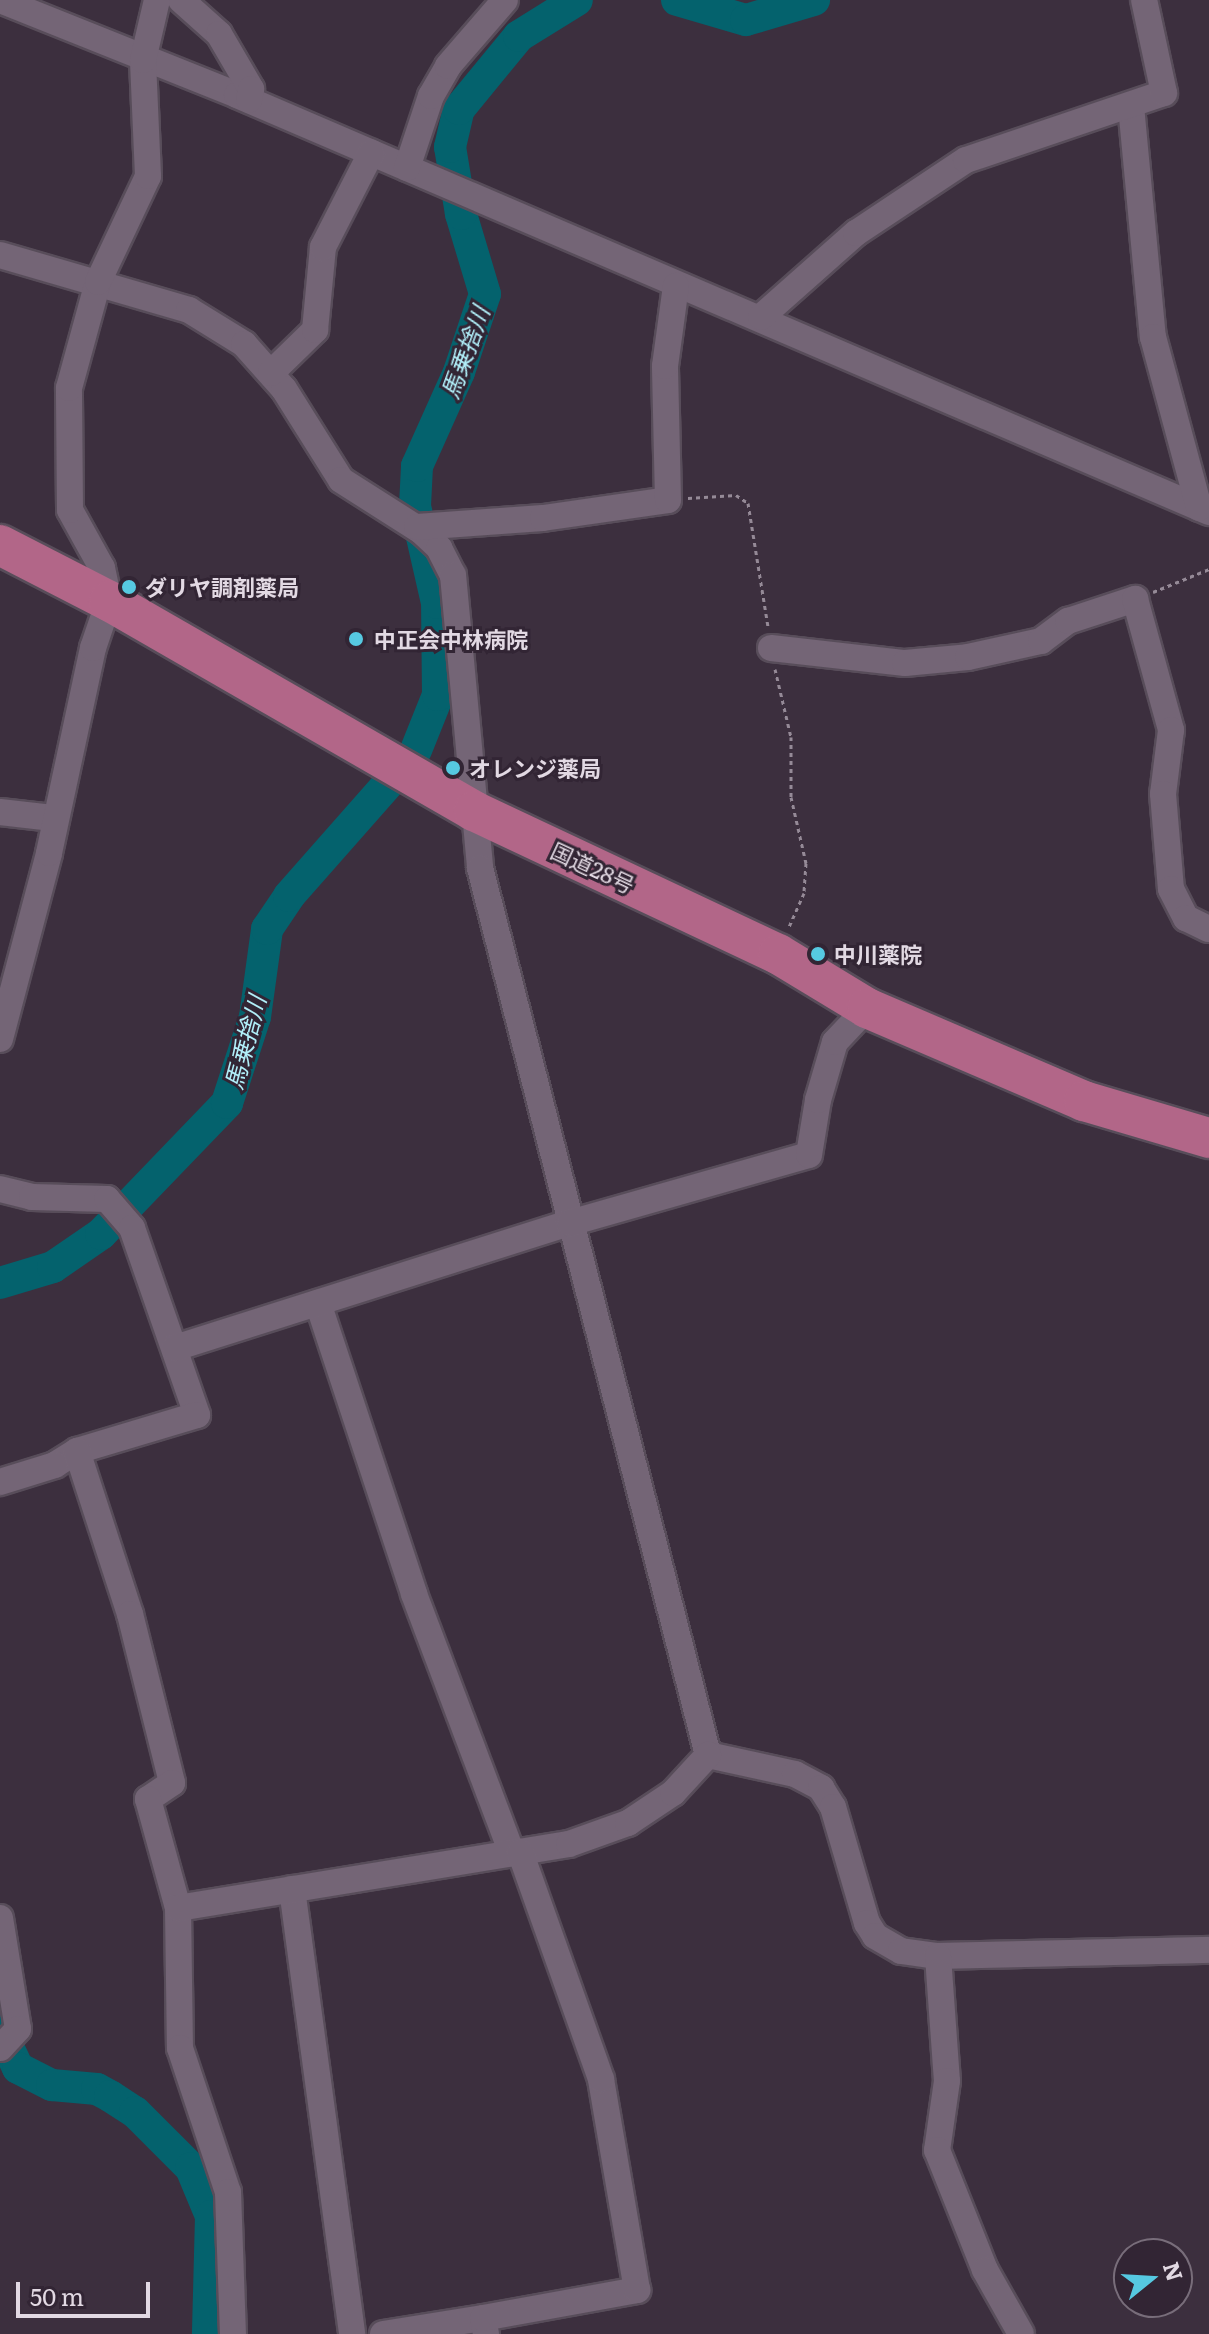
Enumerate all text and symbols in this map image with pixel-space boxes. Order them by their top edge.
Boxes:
water label: 馬乗捨川 [434,302,494,402]
place label: ダリヤ調剤薬局 [145,574,299,600]
marker: ダリヤ調剤薬局 [120,578,138,596]
place label: 中正会中林病院 [374,626,528,652]
marker: 中正会中林病院 [345,628,367,650]
place label: オレンジ薬局 [469,755,601,781]
marker: オレンジ薬局 [444,759,462,777]
street label: 国道28号 [547,836,639,898]
place label: 中川薬院 [834,941,922,967]
marker: 中川薬院 [809,945,827,963]
water label: 馬乗捨川 [218,992,270,1092]
north arrow [1113,2238,1193,2318]
text: N [1156,2257,1193,2285]
scale bar [20,2266,154,2316]
text: 50 m [30,2278,84,2313]

